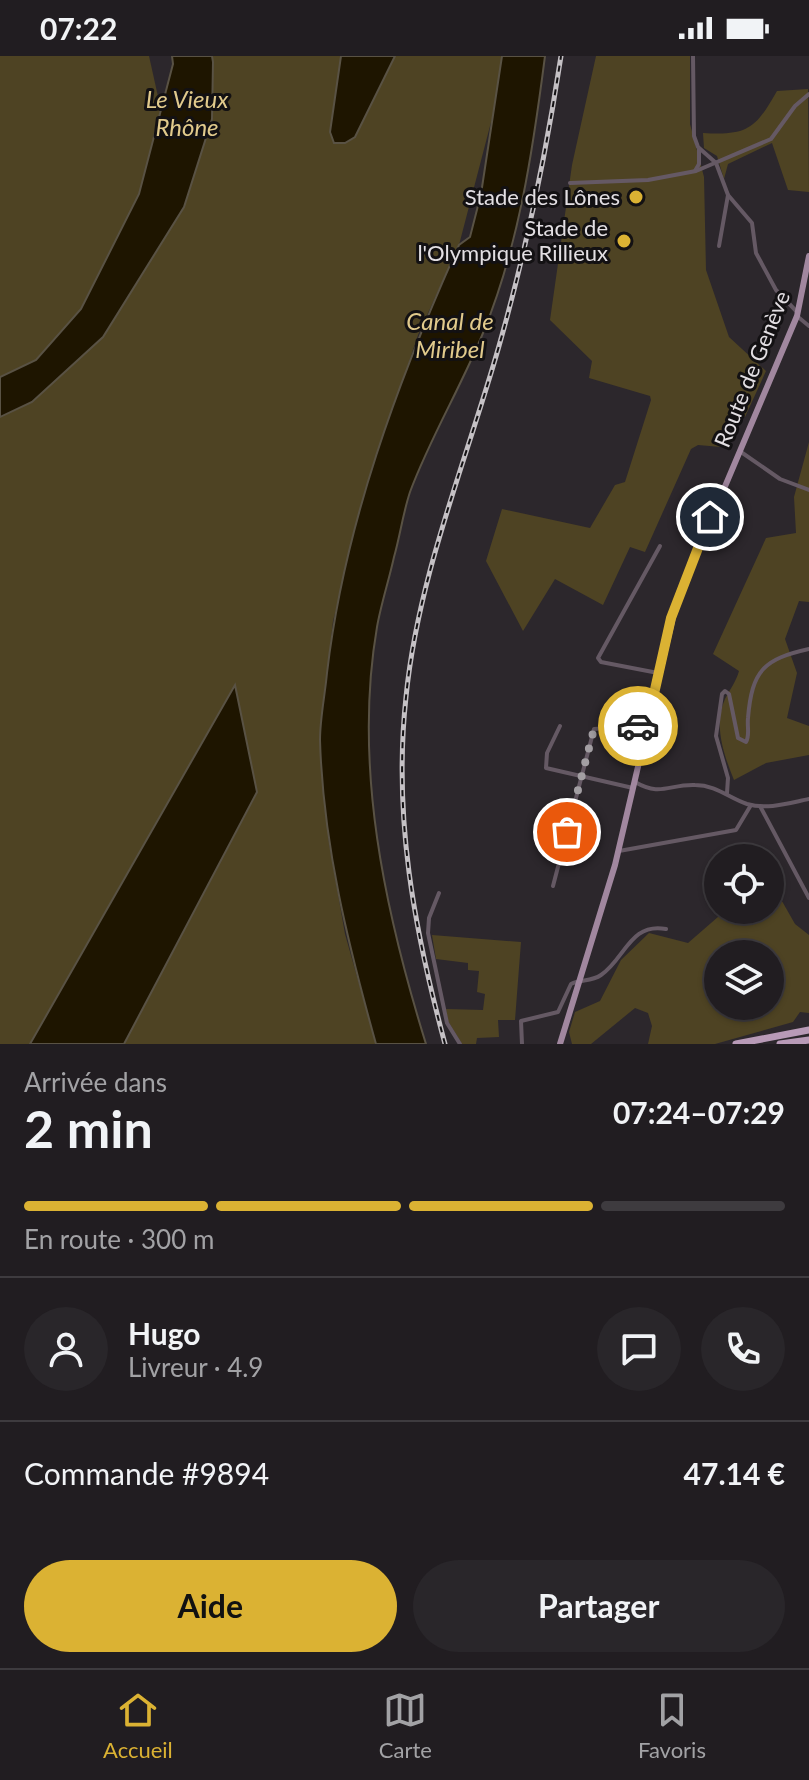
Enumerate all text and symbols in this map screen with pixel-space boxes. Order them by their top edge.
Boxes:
text: 07:22 [40,10,117,46]
water label: Le Vieux Rhône [146,84,229,141]
place label: Stade des Lônes [465,183,620,210]
marker: Stade des Lônes [627,188,645,206]
place label: Stade de l'Olympique Rillieux [417,214,608,266]
marker: Stade de l'Olympique Rillieux [615,232,633,250]
street label: Route de Genève [708,287,795,451]
water label: Canal de Miribel [406,306,494,363]
pin [676,483,744,551]
icon: home [688,495,732,539]
courier [598,686,678,766]
icon: car [616,704,660,748]
pin [533,798,601,866]
icon: bag [545,810,589,854]
map controls [704,844,784,1020]
button: locate [704,844,784,924]
button: layers [704,940,784,1020]
text: Arrivée dans [24,1066,167,1098]
text: 07:24–07:29 [613,1094,785,1130]
text: 2 min [24,1097,153,1159]
text: En route · 300 m [24,1223,214,1255]
button: person [24,1307,108,1391]
button: chat [597,1307,681,1391]
button: phone [701,1307,785,1391]
text: Hugo [128,1315,201,1351]
text: Livreur · 4.9 [128,1351,263,1383]
text: Commande #9894 [24,1455,269,1491]
text: 47.14 € [684,1455,785,1491]
button: Aide [24,1560,397,1652]
button: Partager [413,1560,785,1652]
tab: Accueil [103,1688,173,1763]
tab: Carte [379,1688,432,1763]
tab: Favoris [638,1688,706,1763]

